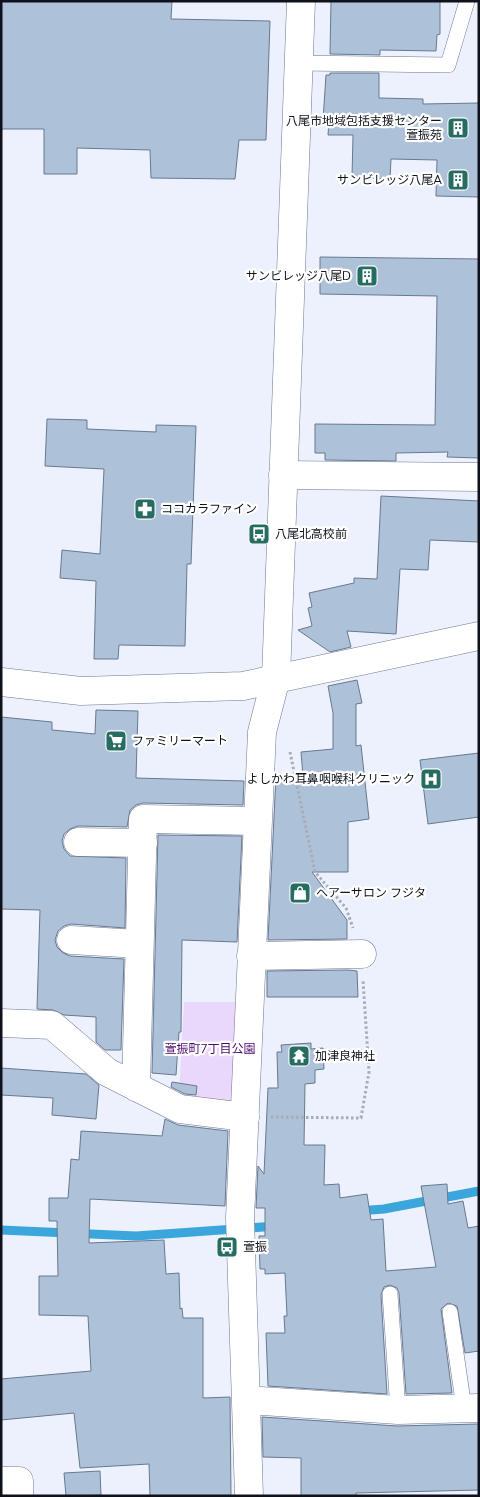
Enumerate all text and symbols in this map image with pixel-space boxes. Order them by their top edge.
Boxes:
place label: 八尾市地域包括支援センター 萱振苑 [286,113,442,143]
building icon: 八尾市地域包括支援センター 萱振苑 [446,116,470,140]
building icon: サンビレッジ八尾A [446,168,470,192]
place label: サンビレッジ八尾A [337,172,442,188]
building icon: サンビレッジ八尾D [355,264,379,288]
place label: サンビレッジ八尾D [246,268,351,284]
pharmacy icon: ココカラファイン [133,497,157,521]
place label: ココカラファイン [161,501,257,517]
bus stop icon: 八尾北高校前 [247,522,271,546]
place label: 八尾北高校前 [275,526,347,542]
supermarket icon: ファミリーマート [104,729,128,753]
place label: ファミリーマート [132,733,228,749]
hospital icon: よしかわ耳鼻咽喉科クリニック [419,767,443,791]
place label: よしかわ耳鼻咽喉科クリニック [247,771,415,787]
shop icon: ヘアーサロン フジタ [288,881,312,905]
place label: ヘアーサロン フジタ [316,885,426,901]
park label: 萱振町7丁目公園 [164,1041,256,1057]
temple icon: 加津良神社 [287,1044,311,1068]
place label: 加津良神社 [315,1048,375,1064]
bus stop icon: 萱振 [215,1235,239,1259]
place label: 萱振 [243,1239,267,1255]

